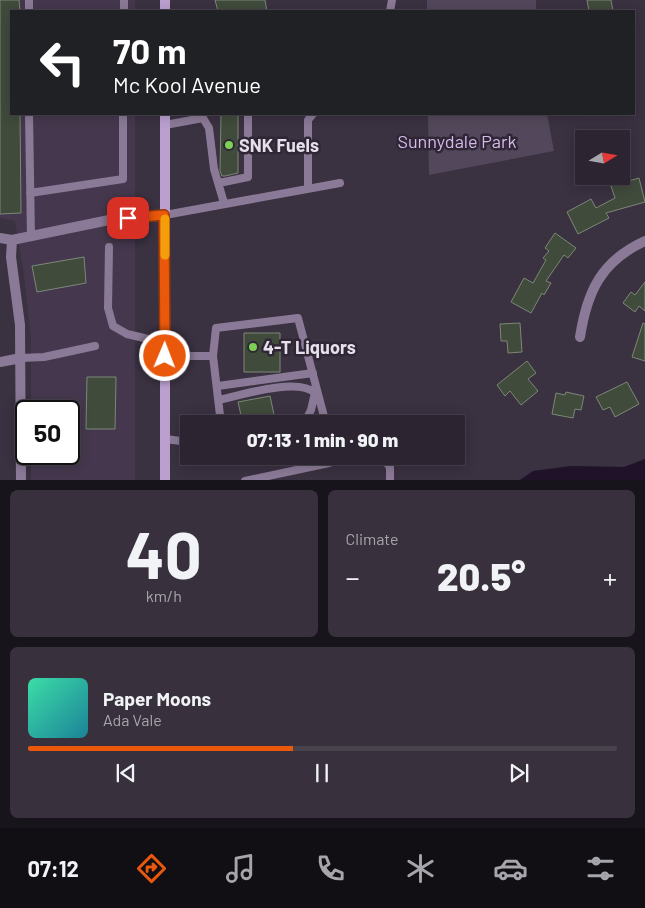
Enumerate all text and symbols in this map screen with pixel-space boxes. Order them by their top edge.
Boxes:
text: 70 m [113,29,187,71]
icon: left [30,30,95,95]
text: Mc Kool Avenue [113,71,261,97]
park label: Sunnydale Park [397,130,517,152]
north arrow [575,130,630,185]
map controls [575,130,630,185]
place label: SNK Fuels [239,134,319,156]
marker: SNK Fuels [223,139,235,151]
pin [107,197,149,239]
icon: arrive [114,204,142,232]
position arrow [138,329,190,381]
place label: 4-T Liquors [263,336,356,358]
marker: 4-T Liquors [247,341,259,353]
speed limit sign: 50 [15,400,80,465]
text: 07:13 · 1 min · 90 m [247,428,398,451]
text: 40 [126,514,202,592]
text: Climate [346,529,398,548]
text: 20.5° [437,553,525,599]
text: − [346,560,360,594]
text: + [603,560,617,594]
text: km/h [146,586,182,605]
text: Paper Moons [103,687,211,710]
text: Ada Vale [103,710,162,729]
icon: previous [112,759,140,787]
icon: pause [308,759,336,787]
icon: next [505,759,533,787]
icon: directions [134,851,169,886]
icon: music [223,851,258,886]
icon: phone [313,851,348,886]
icon: climate [403,851,438,886]
icon: car [493,851,528,886]
icon: filters [583,851,618,886]
text: 07:12 [27,855,79,881]

